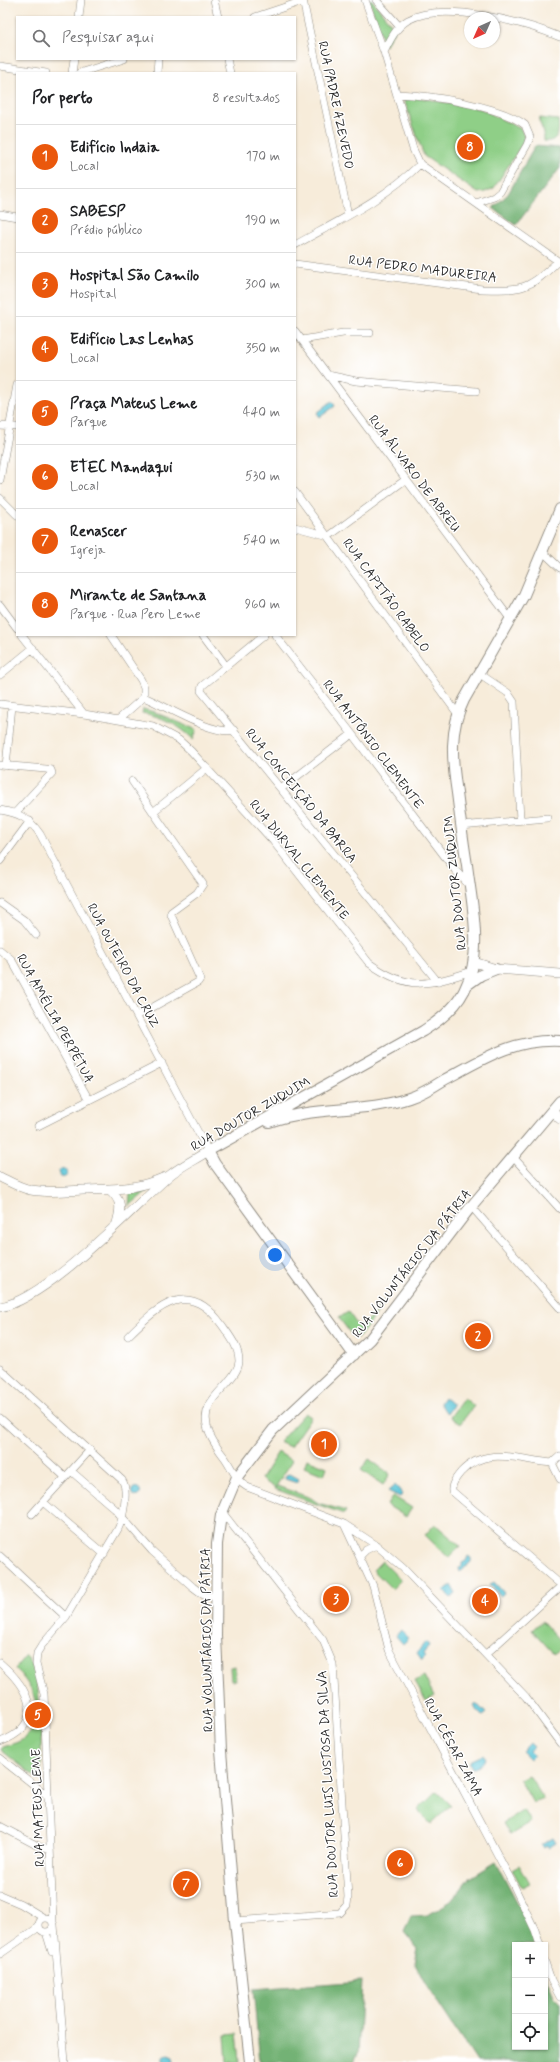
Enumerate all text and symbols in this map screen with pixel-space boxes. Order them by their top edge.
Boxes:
north arrow [464,12,500,48]
search box [16,16,296,60]
icon: search [30,27,52,49]
text: Pesquisar aqui [62,28,154,48]
street label: RUA PADRE AZEVEDO [314,40,357,171]
text: Por perto [32,87,93,109]
text: 8 resultados [212,90,280,107]
pin: 8 [457,132,483,162]
text: Edifício Indaia [70,138,159,158]
text: 1 [42,148,48,165]
text: 170 m [246,148,280,165]
text: Local [70,158,99,175]
text: SABESP [70,202,126,222]
text: 2 [42,212,48,229]
text: 190 m [245,212,280,229]
text: Prédio público [70,222,142,239]
street label: RUA PEDRO MADUREIRA [348,252,498,287]
text: Hospital São Camilo [70,266,199,286]
text: 3 [42,276,48,293]
text: 300 m [245,276,280,293]
text: Hospital [70,286,116,303]
text: Edifício Las Lenhas [70,330,193,350]
text: 4 [41,340,49,357]
text: 350 m [246,340,280,357]
text: Local [70,350,99,367]
text: Praça Mateus Leme [70,394,197,414]
text: 5 [41,404,49,421]
text: 440 m [243,404,280,421]
street label: RUA ÁLVARO DE ABREU [364,411,464,536]
text: Parque [70,414,107,431]
text: ETEC Mandaqui [70,458,173,478]
text: 6 [42,468,48,485]
text: 530 m [245,468,280,485]
text: Local [70,478,99,495]
text: Renascer [70,522,127,542]
text: 7 [41,532,49,549]
text: 540 m [243,532,280,549]
street label: RUA CAPITÃO RABELO [339,535,433,656]
text: Igreja [70,542,105,559]
text: Mirante de Santana [70,586,206,606]
text: 8 [41,596,49,613]
text: 960 m [245,596,280,613]
text: Parque · Rua Pero Leme [70,606,201,623]
street label: RUA ANTÔNIO CLEMENTE [319,677,427,813]
street label: RUA CONCEIÇÃO DA BARRA [241,725,360,867]
street label: RUA DURVAL CLEMENTE [245,796,353,924]
street label: RUA DOUTOR ZUQUIM [440,815,471,951]
street label: RUA OUTEIRO DA CRUZ [83,901,163,1031]
street label: RUA AMÉLIA PERPÉTUA [12,951,98,1086]
street label: RUA DOUTOR ZUQUIM [188,1073,314,1155]
street label: RUA VOLUNTÁRIOS DA PÁTRIA [348,1186,476,1342]
your location [265,1245,285,1265]
pin: 2 [465,1321,491,1351]
pin: 1 [311,1429,337,1459]
street label: RUA VOLUNTÁRIOS DA PÁTRIA [196,1548,218,1732]
pin: 3 [323,1584,349,1614]
pin: 4 [472,1586,498,1616]
street label: RUA DOUTOR LUIS LUSTOSA DA SILVA [314,1670,343,1898]
street label: RUA CÉSAR ZAMA [420,1695,487,1800]
pin: 5 [25,1700,51,1730]
street label: RUA MATEUS LEME [28,1748,49,1867]
pin: 6 [387,1848,413,1878]
pin: 7 [173,1869,199,1899]
map controls [512,1942,548,2050]
button: + [512,1942,548,1978]
button: − [512,1978,548,2014]
button: locate [512,2014,548,2050]

